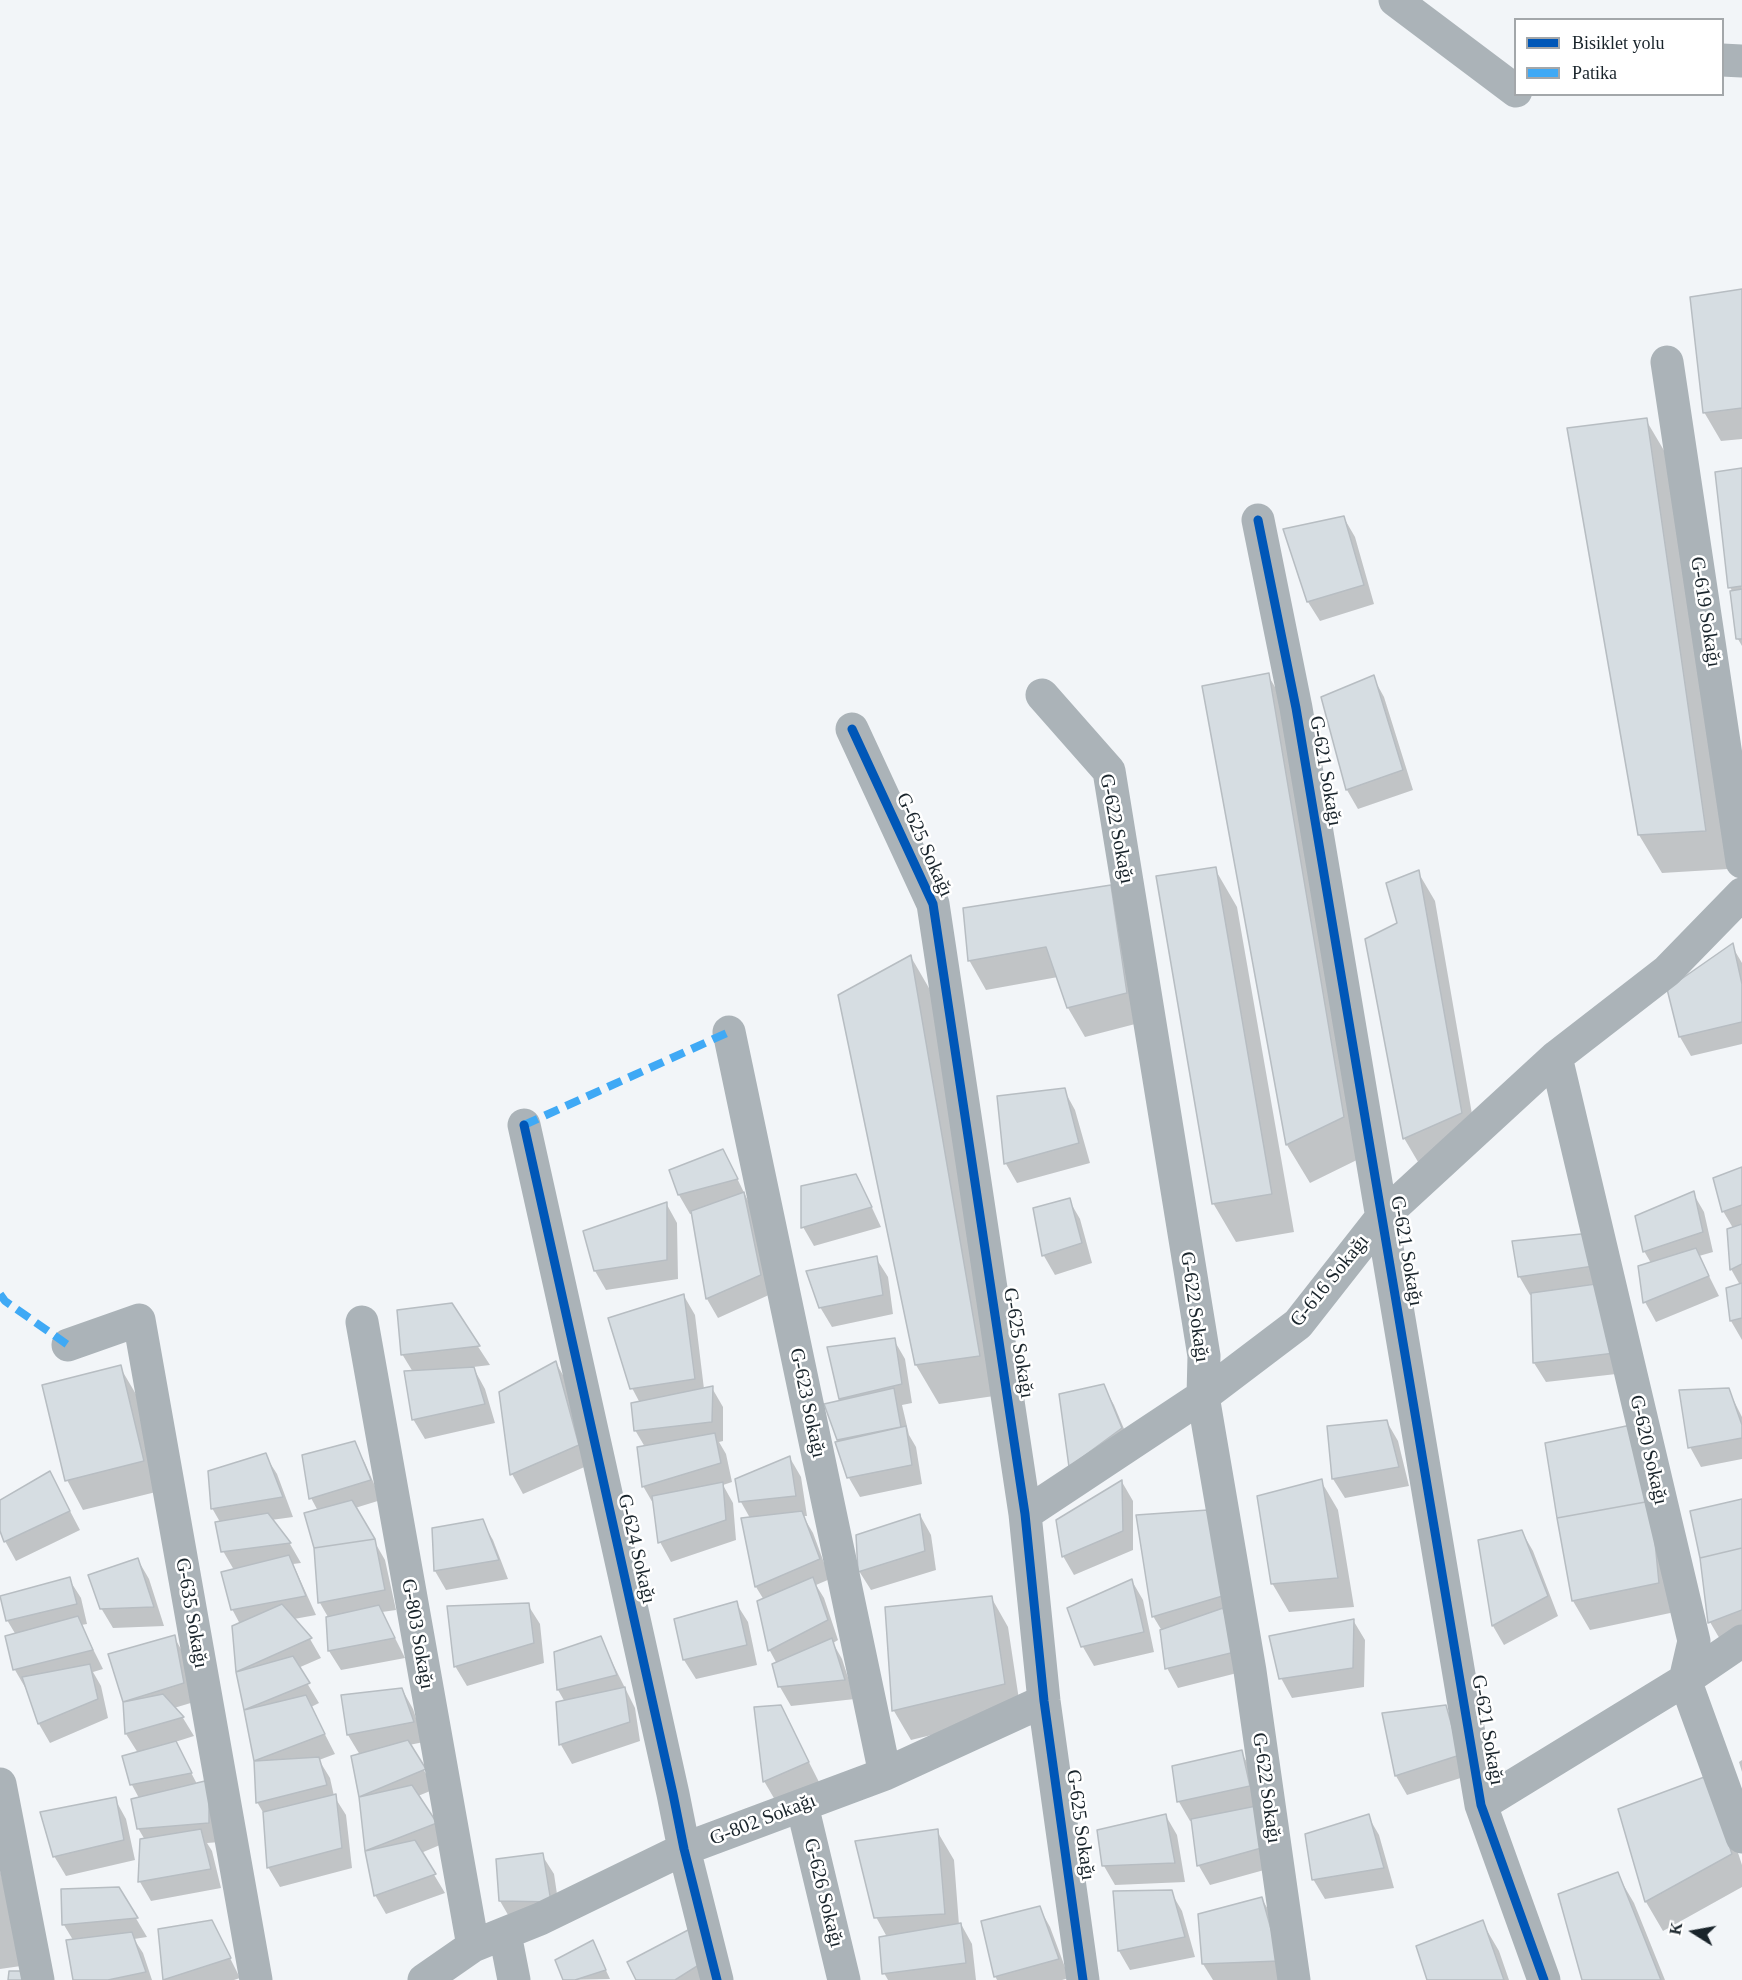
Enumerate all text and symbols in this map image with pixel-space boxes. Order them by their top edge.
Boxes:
legend [1514,18,1724,96]
text: Bisiklet yolu [1572,33,1665,53]
text: Patika [1572,63,1617,83]
street label: G-619 Sokağı [1684,555,1726,669]
street label: G-621 Sokağı [1303,714,1347,828]
street label: G-622 Sokağı [1094,772,1138,886]
street label: G-625 Sokağı [890,789,958,901]
street label: G-621 Sokağı [1384,1194,1428,1308]
street label: G-616 Sokağı [1286,1230,1374,1332]
street label: G-622 Sokağı [1174,1250,1214,1364]
street label: G-625 Sokağı [997,1286,1039,1400]
street label: G-623 Sokağı [784,1346,830,1460]
street label: G-620 Sokağı [1624,1393,1672,1507]
street label: G-624 Sokağı [612,1492,660,1606]
street label: G-635 Sokağı [169,1556,213,1670]
street label: G-803 Sokağı [395,1577,439,1691]
street label: G-621 Sokağı [1465,1673,1509,1787]
street label: G-622 Sokağı [1246,1731,1286,1845]
street label: G-625 Sokağı [1060,1768,1100,1882]
street label: G-802 Sokağı [707,1789,819,1851]
street label: G-626 Sokağı [798,1836,848,1950]
north arrow [1664,1902,1724,1962]
text: K [1666,1921,1685,1936]

